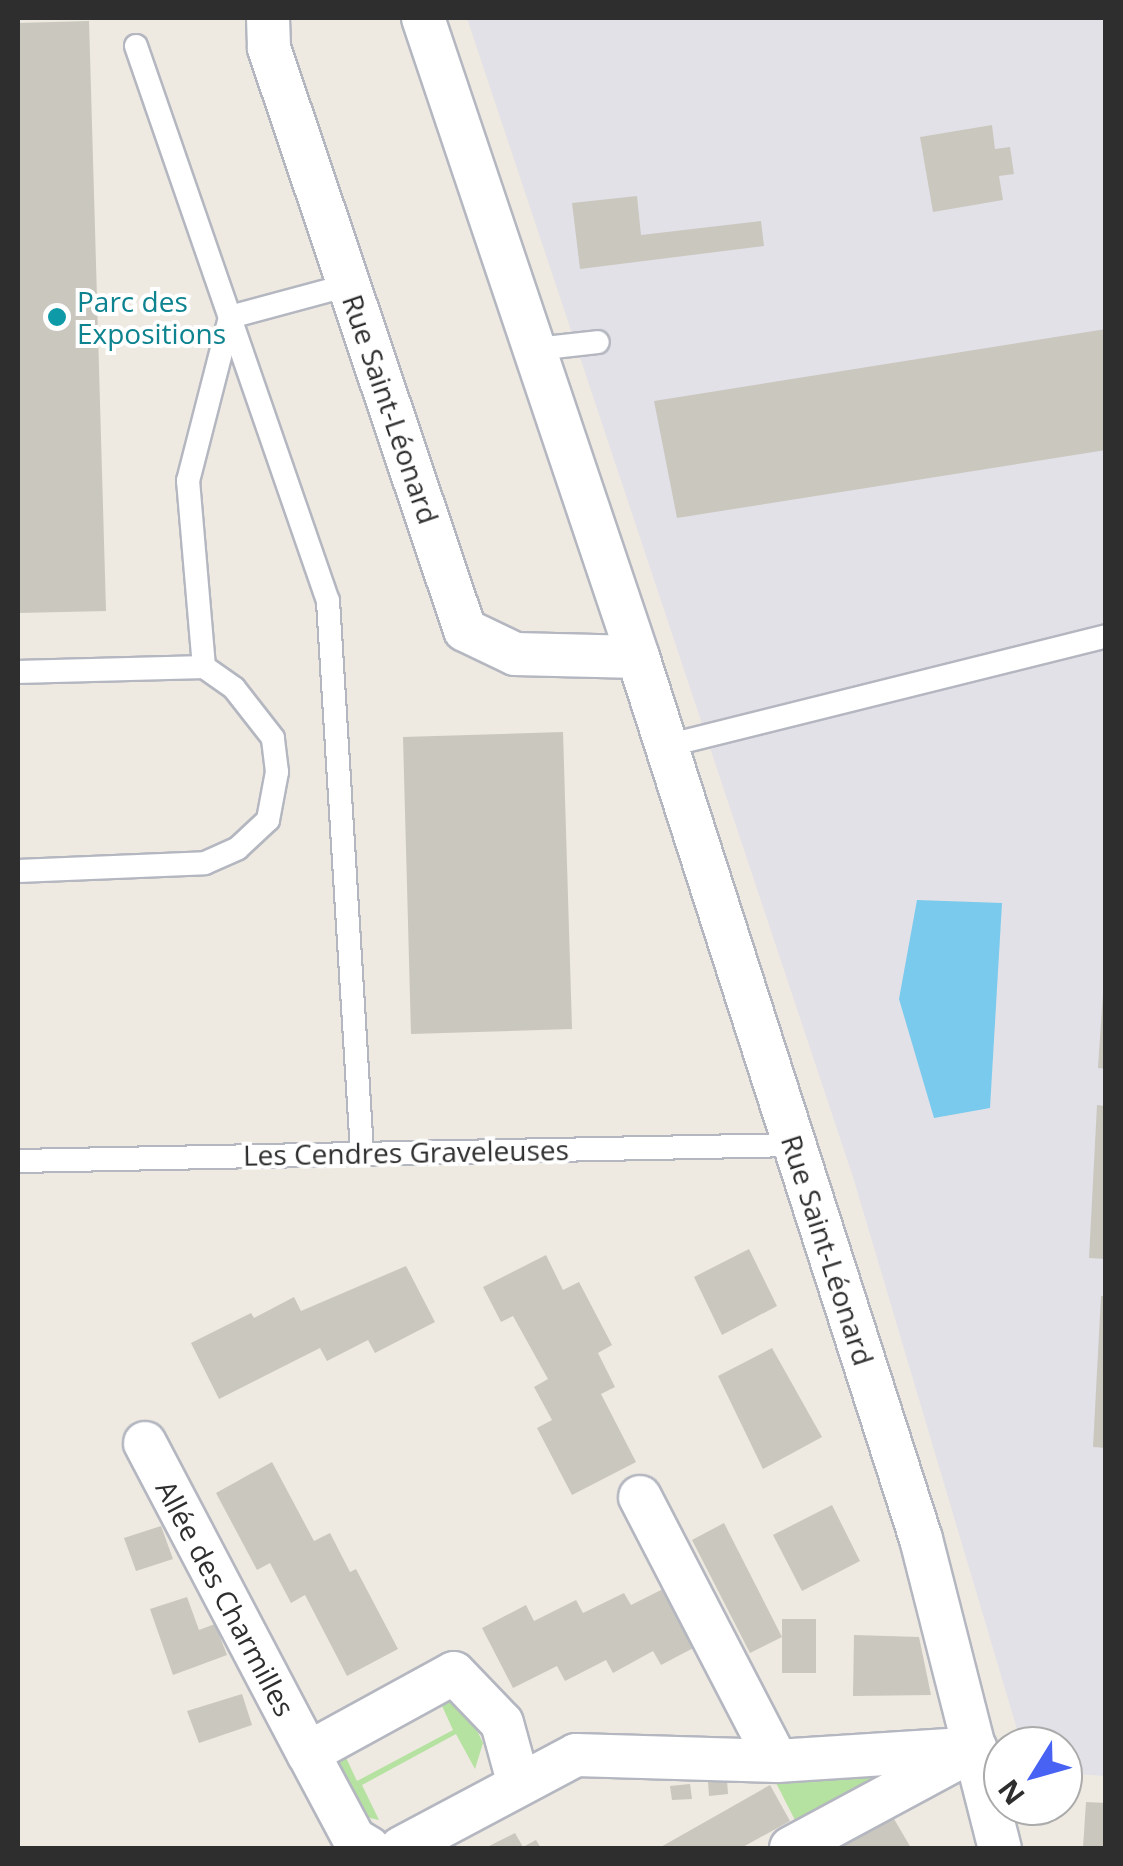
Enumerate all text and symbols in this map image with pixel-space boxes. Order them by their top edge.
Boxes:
place label: Parc des Expositions [77,284,226,350]
street label: Rue Saint-Léonard [336,290,446,528]
marker: Parc des Expositions [46,306,68,328]
street label: Rue Saint-Léonard [775,1131,881,1369]
street label: Les Cendres Graveleuses [243,1132,569,1172]
street label: Allée des Charmilles [150,1474,302,1722]
north arrow [983,1726,1083,1826]
text: N [989,1772,1033,1813]

